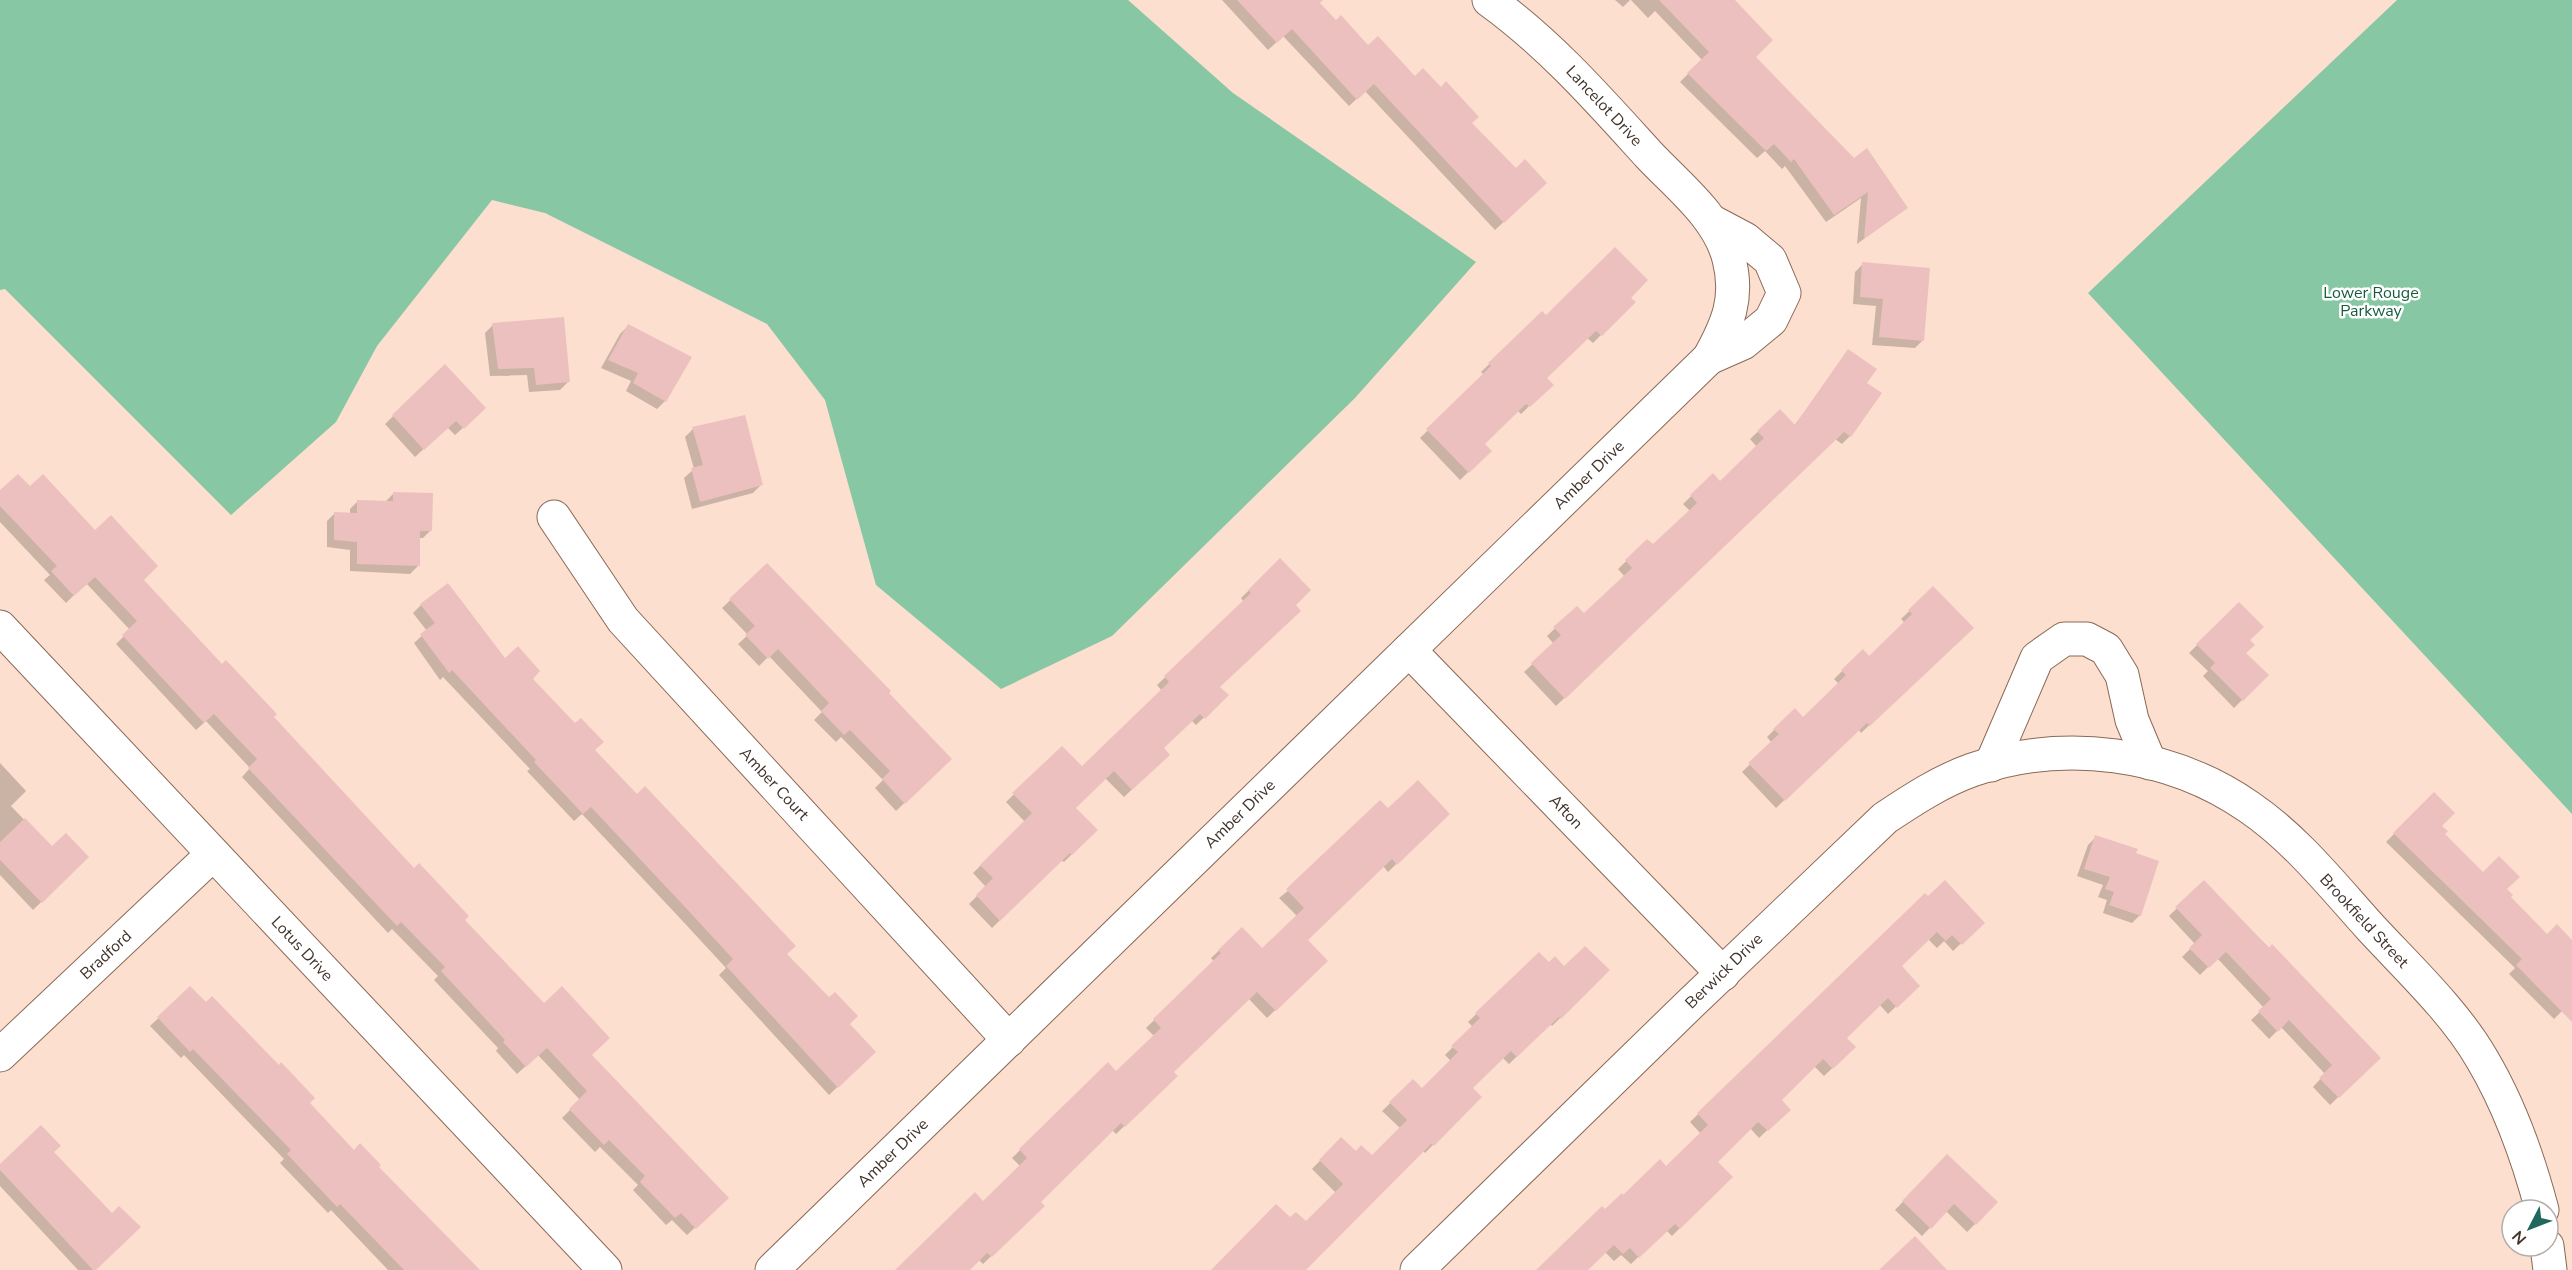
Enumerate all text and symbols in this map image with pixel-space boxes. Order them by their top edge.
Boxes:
street label: Lancelot Drive [1561,61,1647,151]
park label: Lower Rouge Parkway [2323,282,2419,322]
street label: Amber Drive [1549,435,1629,515]
street label: Amber Court [734,743,814,826]
street label: Amber Drive [1200,774,1280,854]
street label: Afton [1544,790,1588,834]
street label: Brookfield Street [2315,869,2414,973]
street label: Lotus Drive [266,912,338,986]
street label: Bradford [75,925,137,985]
street label: Berwick Drive [1680,928,1768,1014]
street label: Amber Drive [853,1113,933,1193]
north arrow [2500,1198,2560,1258]
text: N [2507,1226,2532,1249]

